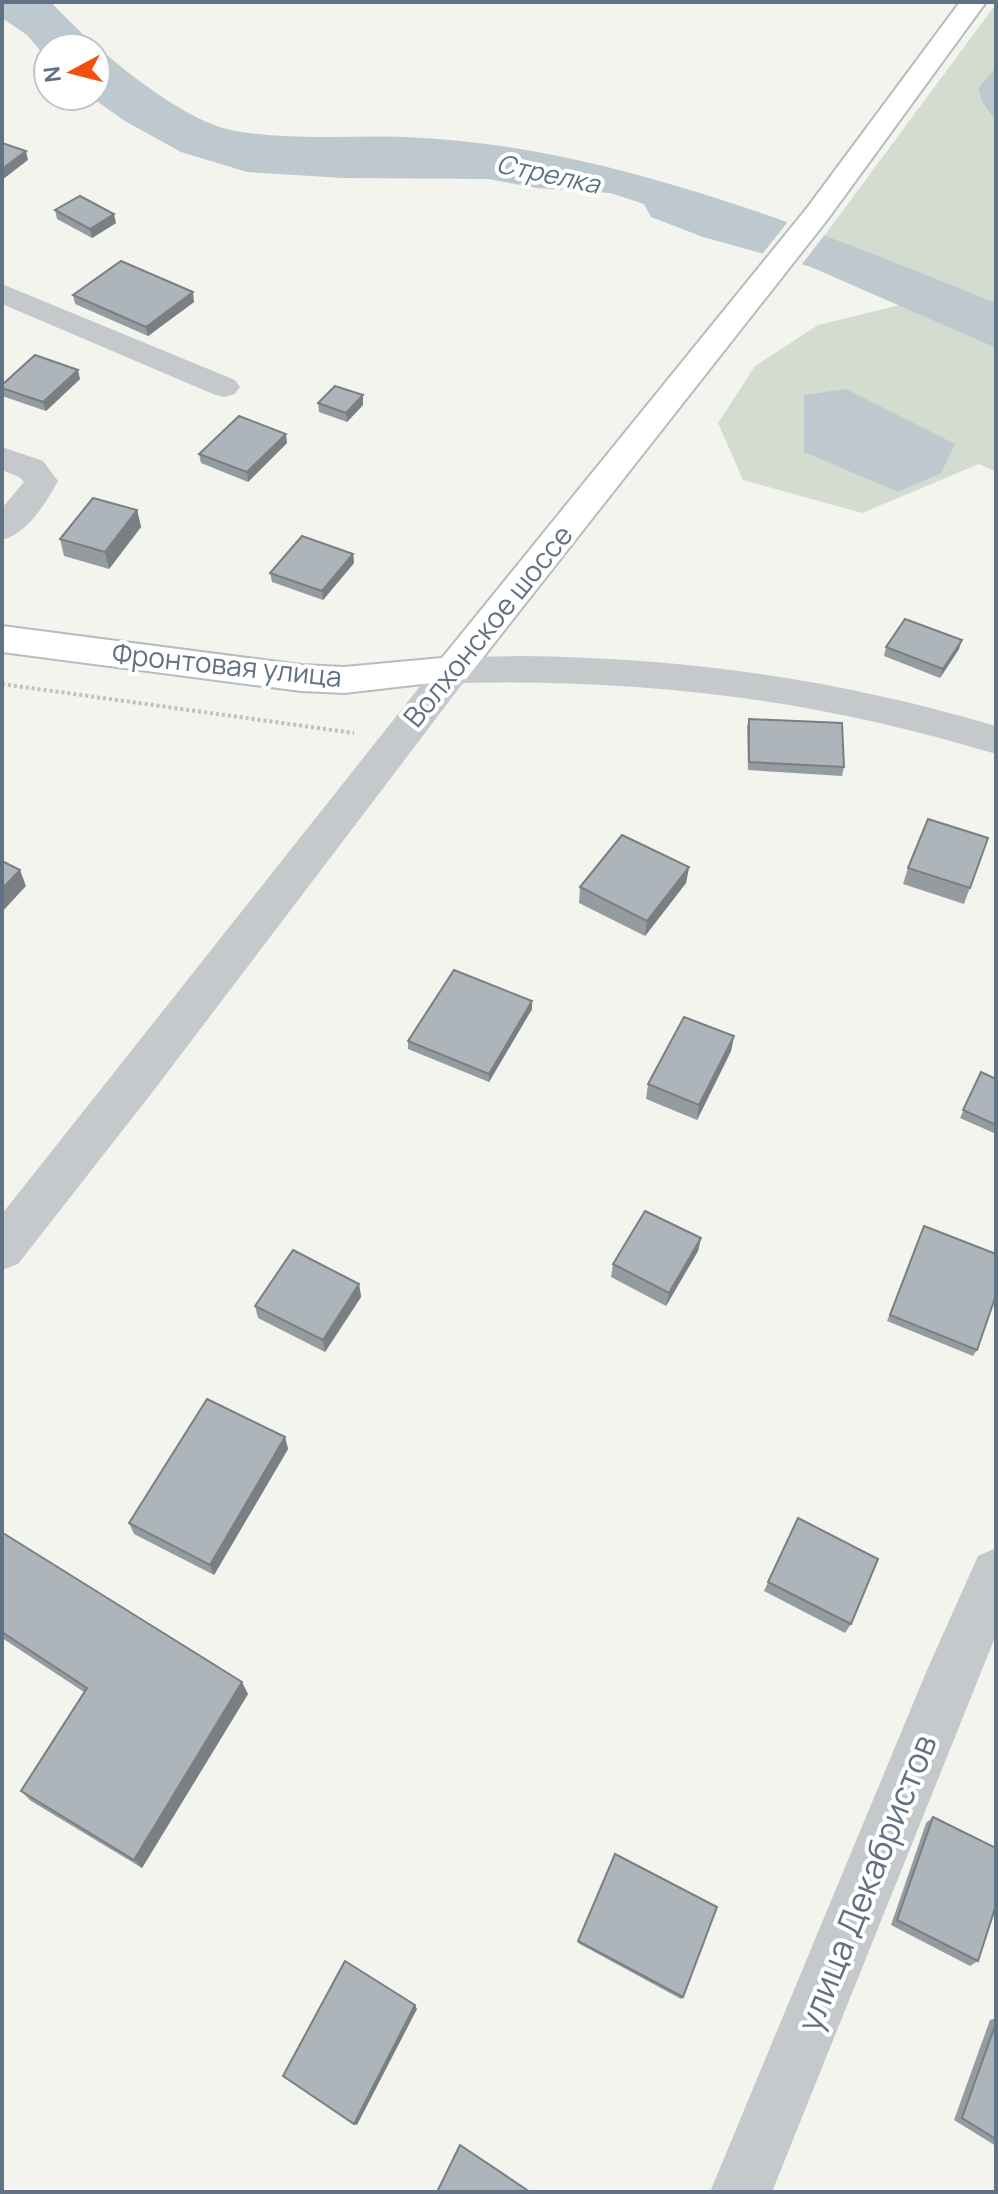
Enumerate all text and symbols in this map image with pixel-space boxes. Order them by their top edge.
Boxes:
north arrow [32,32,112,112]
text: N [36,65,68,84]
water label: Стрелка [493,145,605,202]
street label: Волхонское шоссе [394,516,581,734]
street label: Фронтовая улица [110,633,344,695]
street label: улица Декабристов [785,1727,947,2038]

